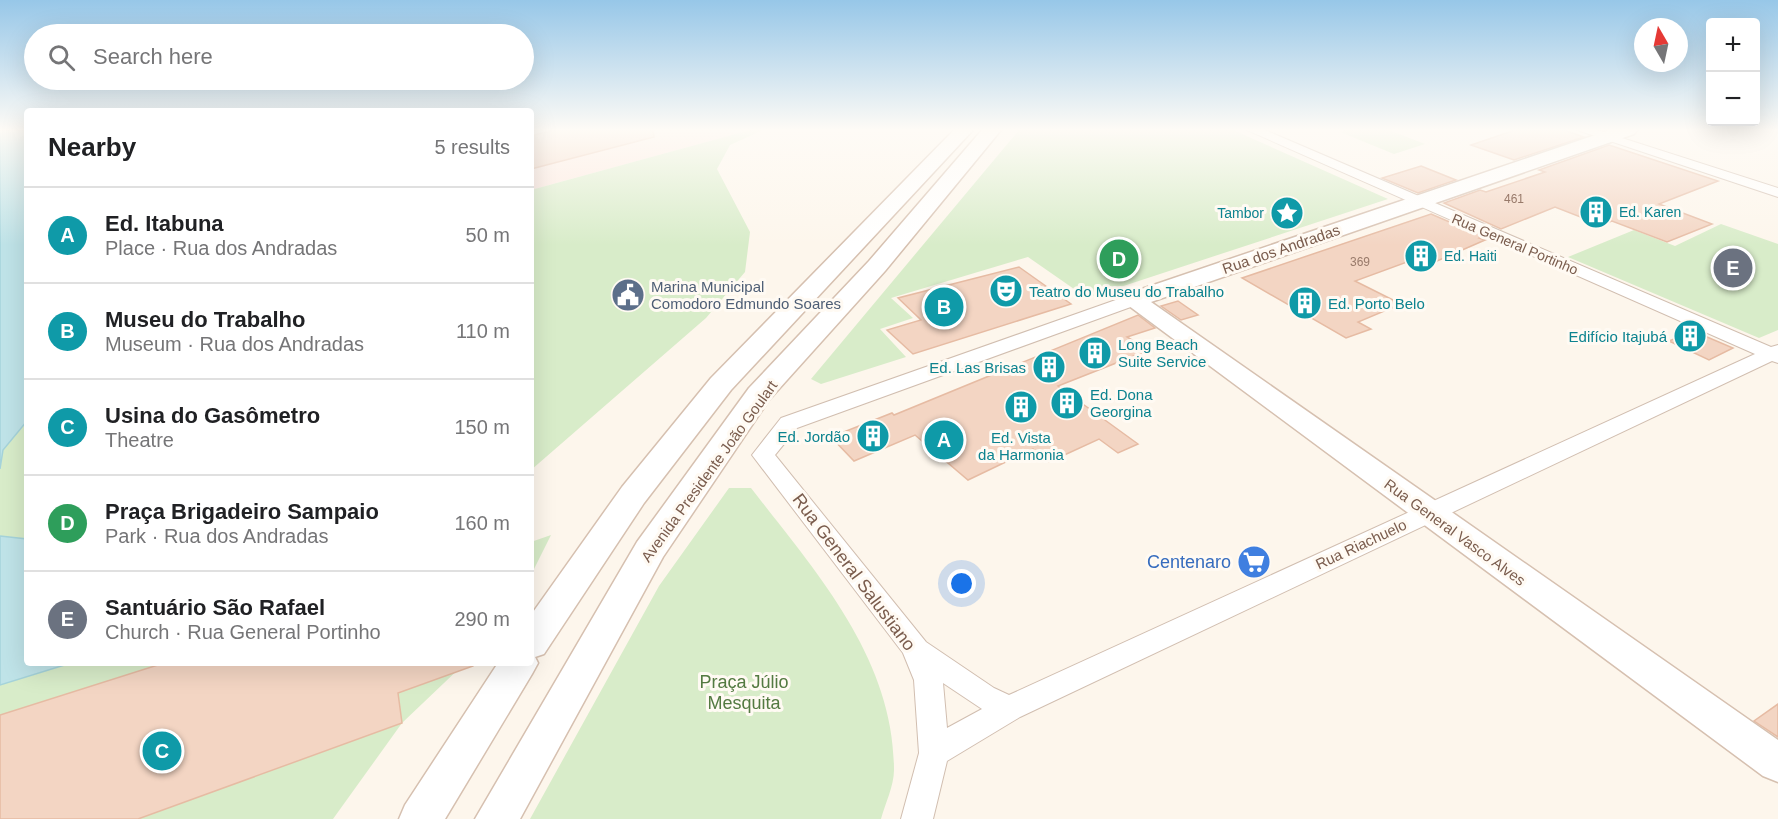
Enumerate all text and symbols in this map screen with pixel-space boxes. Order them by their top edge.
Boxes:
north arrow [1634,18,1688,72]
map controls [1706,18,1760,126]
button: + [1706,18,1760,72]
search box [24,24,534,90]
icon: search [45,41,78,74]
text: Search here [93,44,213,69]
button: − [1706,72,1760,126]
text: Nearby [48,132,136,162]
text: 5 results [434,136,510,158]
house number: 461 [1504,192,1524,206]
building icon: Ed. Karen [1578,194,1614,230]
place icon: Tambor [1269,195,1305,231]
place label: Ed. Karen [1619,204,1681,220]
place label: Tambor [1217,205,1264,221]
street label: Rua General Portinho [1450,210,1581,278]
text: Ed. Itabuna [105,211,224,236]
street label: Rua dos Andradas [1220,221,1342,277]
text: A [60,224,75,246]
text: 50 m [466,224,510,246]
pin: D [1100,236,1138,282]
text: Place · Rua dos Andradas [105,237,337,259]
building icon: Ed. Haiti [1403,238,1439,274]
pin: E [1714,246,1752,290]
place label: Ed. Haiti [1444,248,1497,264]
house number: 369 [1350,255,1370,269]
theatre icon: Teatro do Museu do Trabalho [988,273,1024,309]
public building icon: Marina Municipal Comodoro Edmundo Soares [610,277,646,313]
place label: Marina Municipal Comodoro Edmundo Soares [651,278,841,312]
place label: Teatro do Museu do Trabalho [1029,283,1224,300]
pin: B [924,284,964,330]
building icon: Ed. Porto Belo [1287,285,1323,321]
place label: Ed. Porto Belo [1328,295,1425,312]
text: Museu do Trabalho [105,307,305,332]
building icon: Edifício Itajubá [1672,318,1708,354]
text: B [60,320,75,342]
text: 110 m [456,320,510,342]
place label: Edifício Itajubá [1569,328,1668,345]
text: Museum · Rua dos Andradas [105,333,364,355]
building icon: Long Beach Suite Service [1077,335,1113,371]
place label: Long Beach Suite Service [1118,336,1206,370]
building icon: Ed. Las Brisas [1031,349,1067,385]
place label: Ed. Las Brisas [929,359,1026,376]
street label: Avenida Presidente João Goulart [638,376,781,565]
building icon: Ed. Dona Georgina [1049,385,1085,421]
place label: Ed. Dona Georgina [1090,386,1153,420]
building icon: Ed. Vista da Harmonia [1003,389,1039,425]
text: Usina do Gasômetro [105,403,320,428]
text: C [60,416,75,438]
text: 150 m [454,416,510,438]
building icon: Ed. Jordão [855,418,891,454]
pin: A [924,418,964,462]
place label: Ed. Jordão [777,428,850,445]
text: Theatre [105,429,174,451]
place label: Ed. Vista da Harmonia [978,429,1065,463]
street label: Rua General Vasco Alves [1381,475,1529,589]
street label: Rua General Salustiano [789,490,919,654]
text: Praça Brigadeiro Sampaio [105,499,379,524]
text: D [60,512,75,534]
text: 160 m [454,512,510,534]
street label: Rua Riachuelo [1313,516,1409,572]
text: Park · Rua dos Andradas [105,525,328,547]
supermarket icon: Centenaro [1236,544,1272,580]
place label: Centenaro [1147,552,1231,572]
your location [947,569,976,598]
text: Santuário São Rafael [105,595,325,620]
text: E [61,608,74,630]
text: 290 m [454,608,510,630]
text: Church · Rua General Portinho [105,621,381,643]
park label: Praça Júlio Mesquita [699,672,789,713]
pin: C [142,728,182,774]

